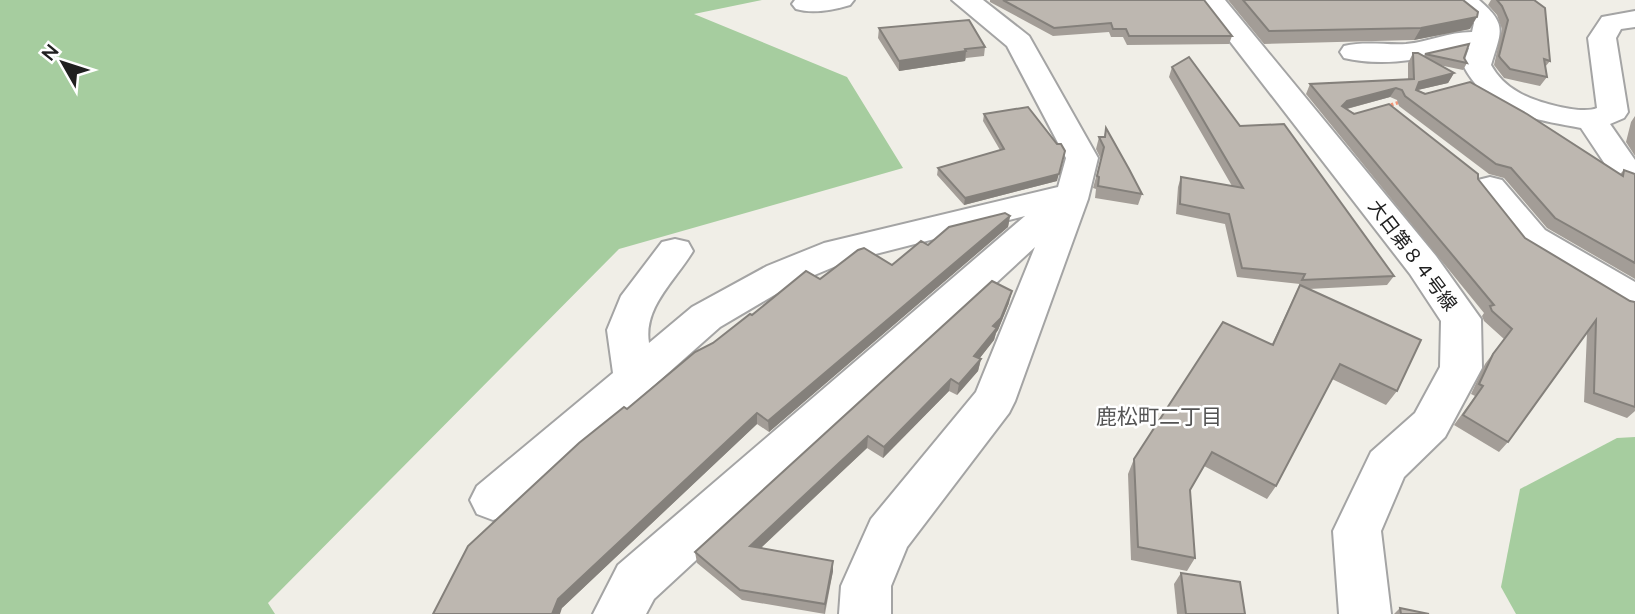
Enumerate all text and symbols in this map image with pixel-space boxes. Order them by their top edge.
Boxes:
north arrow [28,28,98,98]
text: N [36,39,64,65]
street label: 大日第８４号線 [1363,195,1463,315]
district label: 鹿松町二丁目 [1096,403,1222,429]

